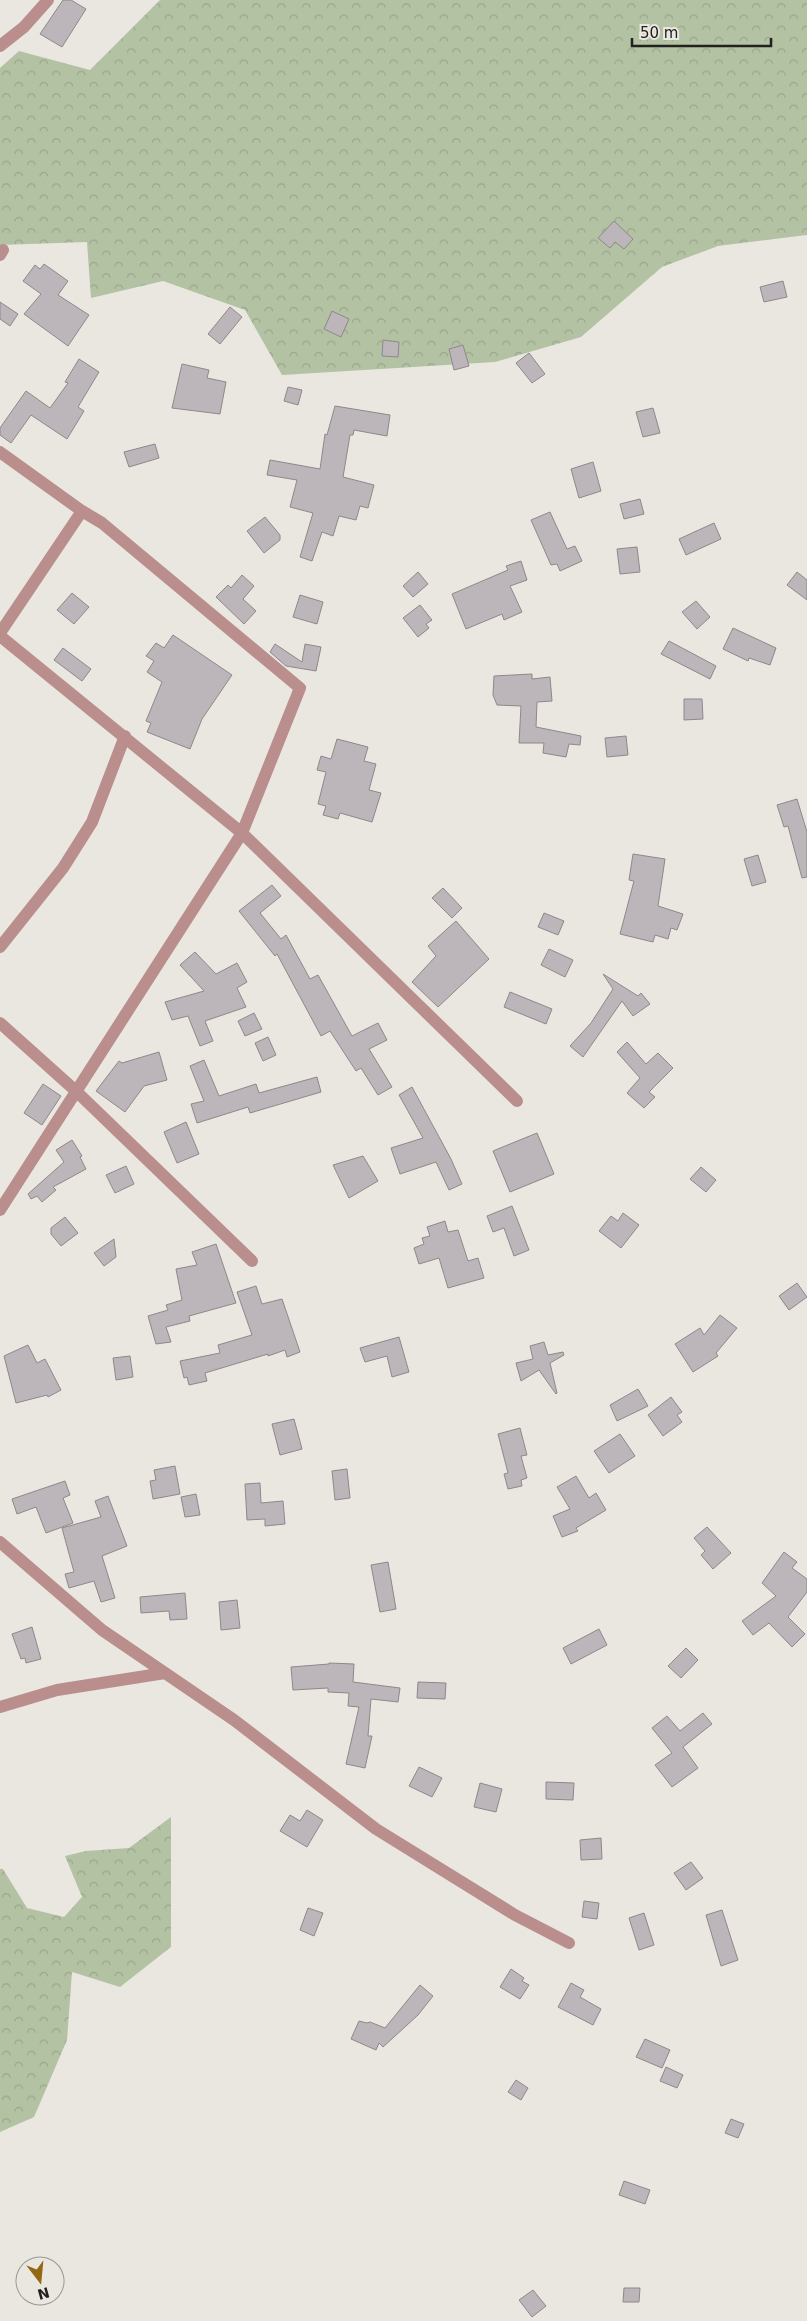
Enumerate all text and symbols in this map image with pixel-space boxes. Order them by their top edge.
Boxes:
scale bar [632,15,771,47]
text: 50 m [640,24,678,42]
north arrow [15,2256,65,2306]
text: N [36,2284,51,2303]

